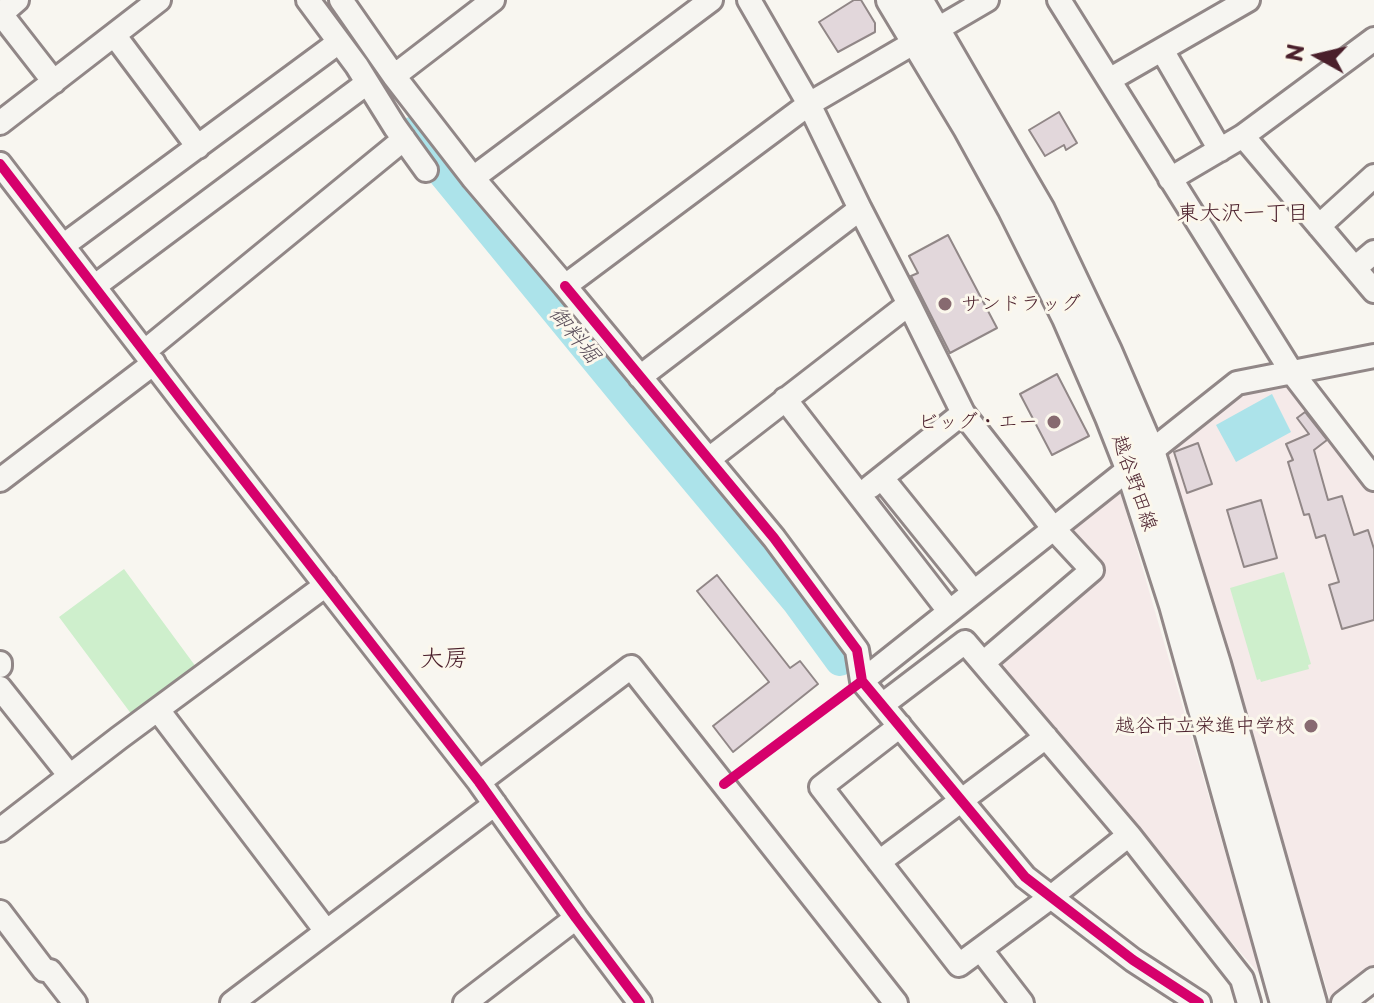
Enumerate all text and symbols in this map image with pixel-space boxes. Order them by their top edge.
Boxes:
north arrow [1278,16,1358,96]
text: N [1276,42,1311,64]
district label: 東大沢一丁目 [1177,201,1309,227]
place label: サンドラッグ [961,292,1081,316]
marker: サンドラッグ [936,295,954,313]
water label: 御料堀 [543,301,605,369]
place label: ビッグ・エー [918,410,1038,434]
marker: ビッグ・エー [1045,413,1063,431]
street label: 越谷野田線 [1106,432,1162,534]
district label: 大房 [420,645,468,673]
place label: 越谷市立栄進中学校 [1115,714,1295,738]
marker: 越谷市立栄進中学校 [1302,717,1320,735]

